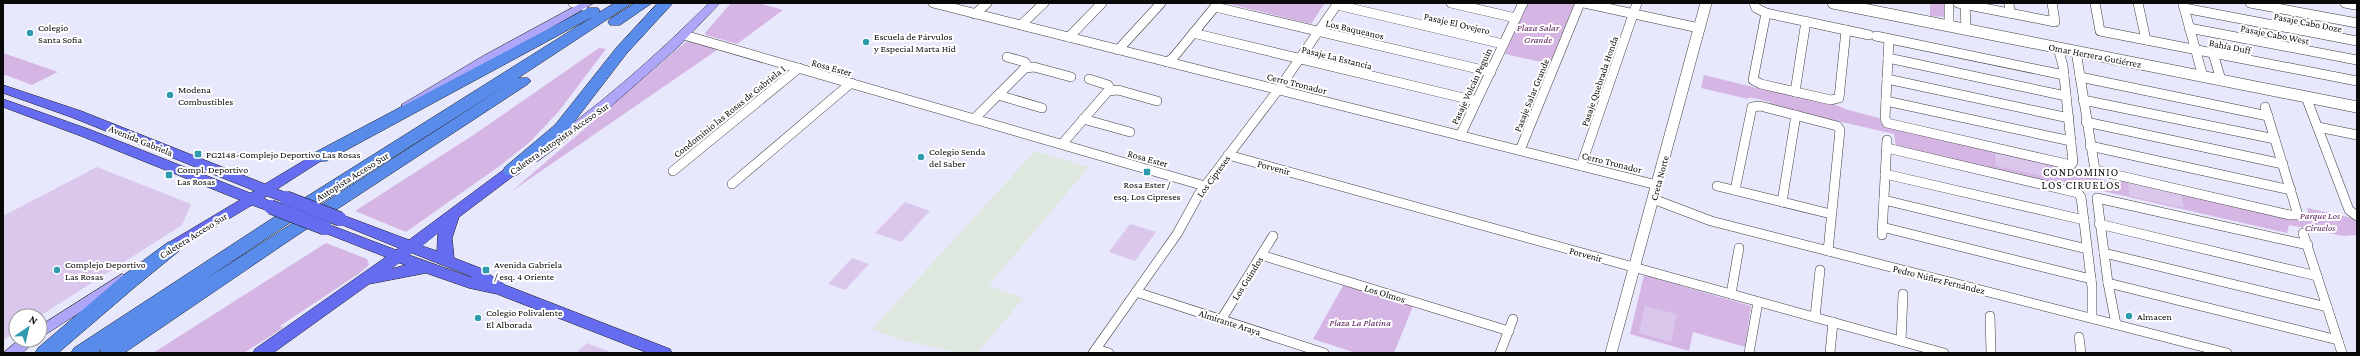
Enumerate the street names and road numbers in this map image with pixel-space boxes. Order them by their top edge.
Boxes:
street label: Pasaje Cabo Doze [2273,10,2344,36]
street label: Pasaje El Ovejero [1423,11,1491,37]
street label: Los Baqueanos [1325,17,1385,42]
street label: Pasaje Cabo West [2240,22,2311,48]
street label: Pasaje Quebrada Honda [1579,34,1621,128]
street label: Bahía Duff [2208,37,2253,56]
street label: Omar Herrera Gutiérrez [2048,41,2142,70]
street label: Pasaje La Estancia [1300,43,1374,73]
street label: Pasaje Volcán Peguin [1449,46,1495,127]
street label: Rosa Ester [810,56,854,79]
street label: Pasaje Salar Grande [1512,56,1552,134]
street label: Condominio las Rosas de Gabriela 1 [671,63,787,160]
street label: Cerro Tronador [1266,71,1328,96]
street label: Caletera Autopista Acceso Sur [508,100,611,177]
street label: Avenida Gabriela [107,123,175,158]
street label: Rosa Ester [1126,147,1170,170]
street label: Autopista Acceso Sur [314,149,391,203]
street label: Cerro Tronador [1581,150,1643,175]
street label: Los Cipreses [1194,153,1232,200]
street label: Creta Norte [1648,154,1671,202]
street label: Porvenir [1256,158,1292,177]
street label: Caletera Acceso Sur [157,210,229,261]
street label: Porvenir [1568,245,1604,264]
street label: Los Guindos [1230,254,1265,302]
street label: Pedro Núñez Fernández [1892,263,1986,296]
street label: Los Olmos [1363,282,1407,305]
street label: Almirante Araya [1197,307,1263,338]

